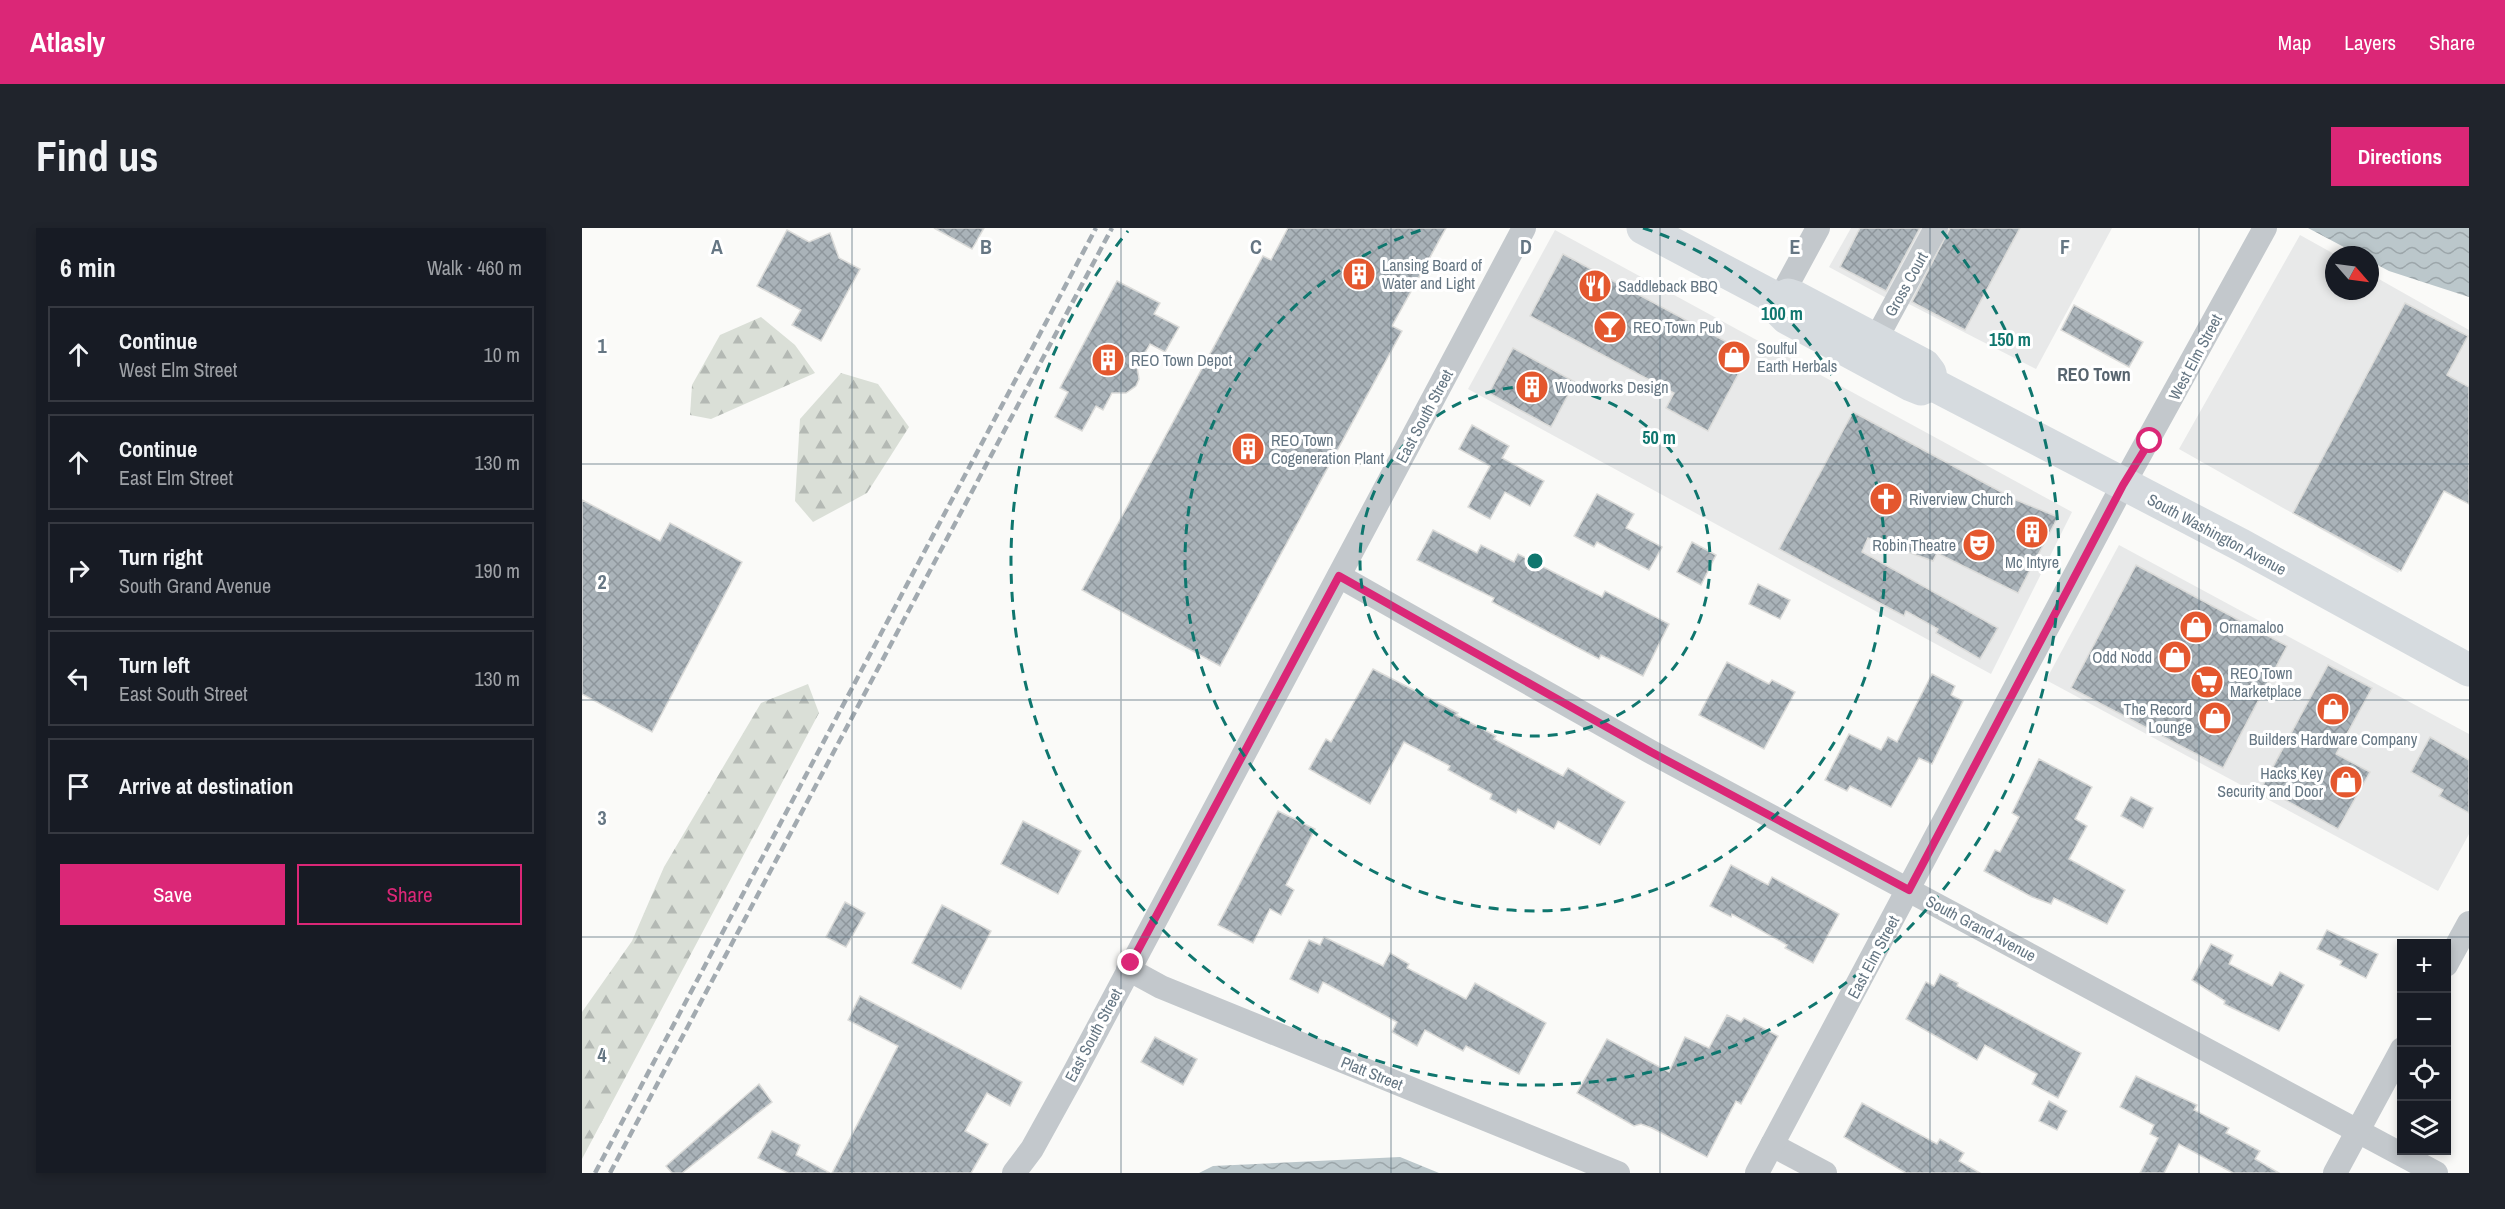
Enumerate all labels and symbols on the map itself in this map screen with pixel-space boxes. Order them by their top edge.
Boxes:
text: A [711,233,723,260]
text: B [980,233,992,260]
text: C [1250,233,1262,260]
text: D [1520,233,1532,260]
text: E [1790,233,1801,260]
text: F [2060,233,2070,260]
north arrow [2325,246,2379,300]
street label: Gross Court [1879,247,1933,320]
place label: Lansing Board of Water and Light [1382,254,1482,294]
building icon: Lansing Board of Water and Light [1341,256,1377,292]
restaurant icon: Saddleback BBQ [1577,268,1613,304]
place label: Saddleback BBQ [1618,275,1718,297]
text: 100 m [1761,301,1803,326]
bar icon: REO Town Pub [1592,309,1628,345]
street label: West Elm Street [2163,310,2227,404]
place label: REO Town Pub [1633,316,1722,338]
text: 150 m [1989,327,2031,352]
text: 1 [597,332,607,359]
place label: Soulful Earth Herbals [1757,337,1837,377]
shop icon: Soulful Earth Herbals [1716,339,1752,375]
building icon: REO Town Depot [1090,342,1126,378]
place label: REO Town Depot [1131,349,1232,371]
district label: REO Town [2057,362,2131,387]
street label: East South Street [1390,365,1458,467]
building icon: Woodworks Design [1514,369,1550,405]
place label: Woodworks Design [1555,376,1669,398]
text: 50 m [1642,425,1676,450]
route start [2136,427,2162,453]
place label: REO Town Cogeneration Plant [1271,429,1384,469]
building icon: REO Town Cogeneration Plant [1230,431,1266,467]
church icon: Riverview Church [1868,481,1904,517]
place label: Riverview Church [1909,488,2013,510]
street label: South Washington Avenue [2144,488,2290,580]
building icon: Mc Intyre [2014,514,2050,550]
theatre icon: Robin Theatre [1961,527,1997,563]
place label: Robin Theatre [1872,534,1956,556]
centre of rings [1525,551,1545,571]
place label: Mc Intyre [2005,551,2059,573]
text: 2 [597,568,607,595]
shop icon: Ornamaloo [2178,609,2214,645]
place label: Ornamaloo [2219,616,2284,638]
shop icon: Odd Nodd [2157,639,2193,675]
place label: Odd Nodd [2092,646,2152,668]
place label: REO Town Marketplace [2230,662,2301,702]
supermarket icon: REO Town Marketplace [2189,664,2225,700]
shop icon: Builders Hardware Company [2315,691,2351,727]
place label: The Record Lounge [2123,698,2192,738]
shop icon: The Record Lounge [2197,700,2233,736]
place label: Builders Hardware Company [2249,728,2418,750]
place label: Hacks Key Security and Door [2217,762,2324,802]
shop icon: Hacks Key Security and Door [2328,764,2364,800]
text: 3 [597,804,607,831]
street label: South Grand Avenue [1922,890,2040,966]
street label: East Elm Street [1842,911,1904,1002]
route end [1117,949,1143,975]
street label: East South Street [1059,984,1127,1086]
text: 4 [597,1041,607,1068]
street label: Platt Street [1338,1051,1407,1095]

